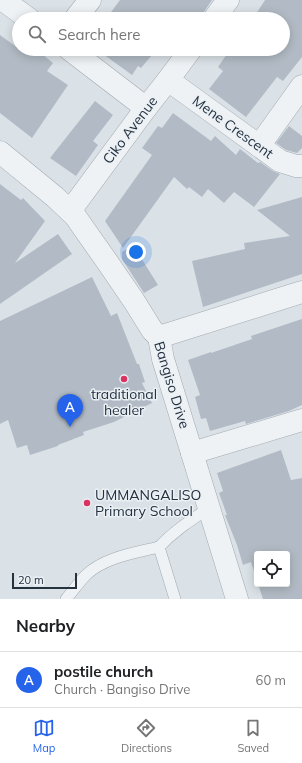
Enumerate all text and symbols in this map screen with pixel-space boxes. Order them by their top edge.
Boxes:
search box [12,12,290,56]
icon: search [26,23,48,45]
text: Search here [58,25,140,44]
street label: Ciko Avenue [99,92,161,168]
street label: Mene Crescent [189,92,277,162]
your location [126,242,146,262]
street label: Bangiso Drive [150,339,194,431]
marker: traditional healer [119,374,129,384]
place label: traditional healer [91,385,157,419]
pin: A [57,394,83,427]
place label: UMMANGALISO Primary School [95,486,201,520]
marker: UMMANGALISO Primary School [82,498,92,508]
map controls [254,551,290,587]
button: locate [254,551,290,587]
scale bar [12,571,77,590]
text: 20 m [18,573,44,587]
text: Nearby [16,615,75,636]
text: postile church [54,662,153,681]
text: A [24,672,34,688]
text: 60 m [256,672,286,688]
text: Church · Bangiso Drive [54,681,190,697]
tab: Map [33,717,55,755]
tab: Directions [121,717,172,755]
tab: Saved [237,717,269,755]

